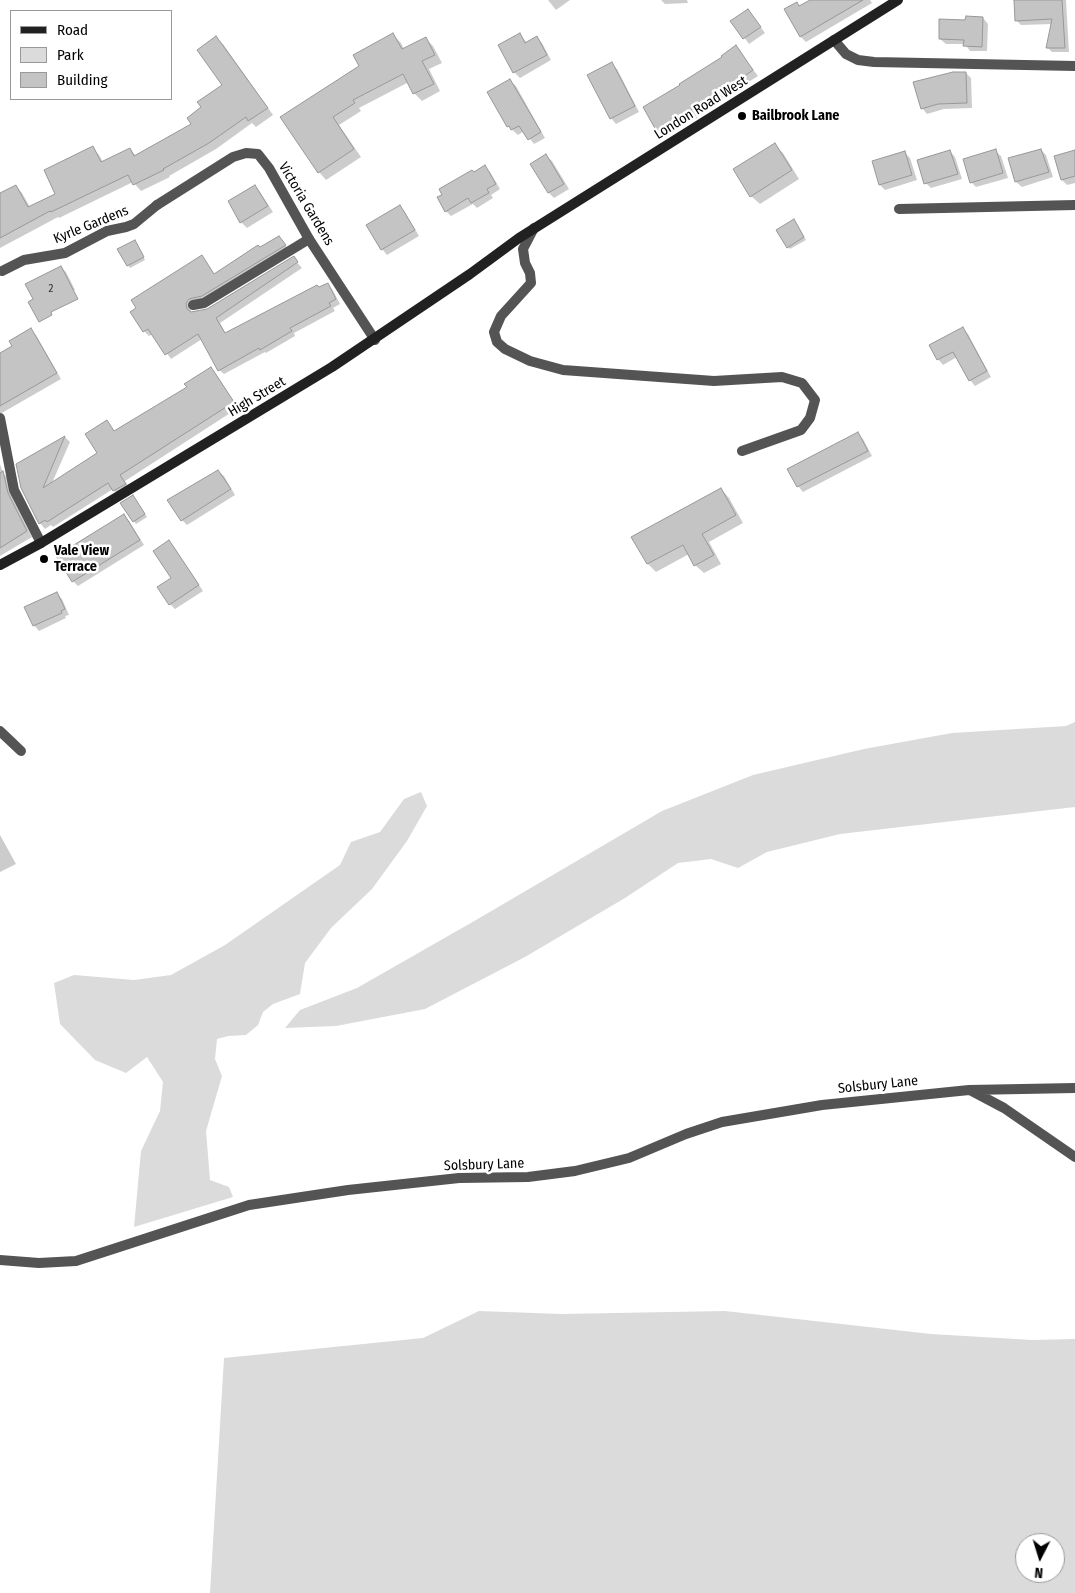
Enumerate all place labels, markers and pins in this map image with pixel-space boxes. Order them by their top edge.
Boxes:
place label: Bailbrook Lane [752,108,839,124]
marker: Bailbrook Lane [736,110,748,122]
place label: Vale View Terrace [54,543,109,576]
marker: Vale View Terrace [38,553,50,565]

